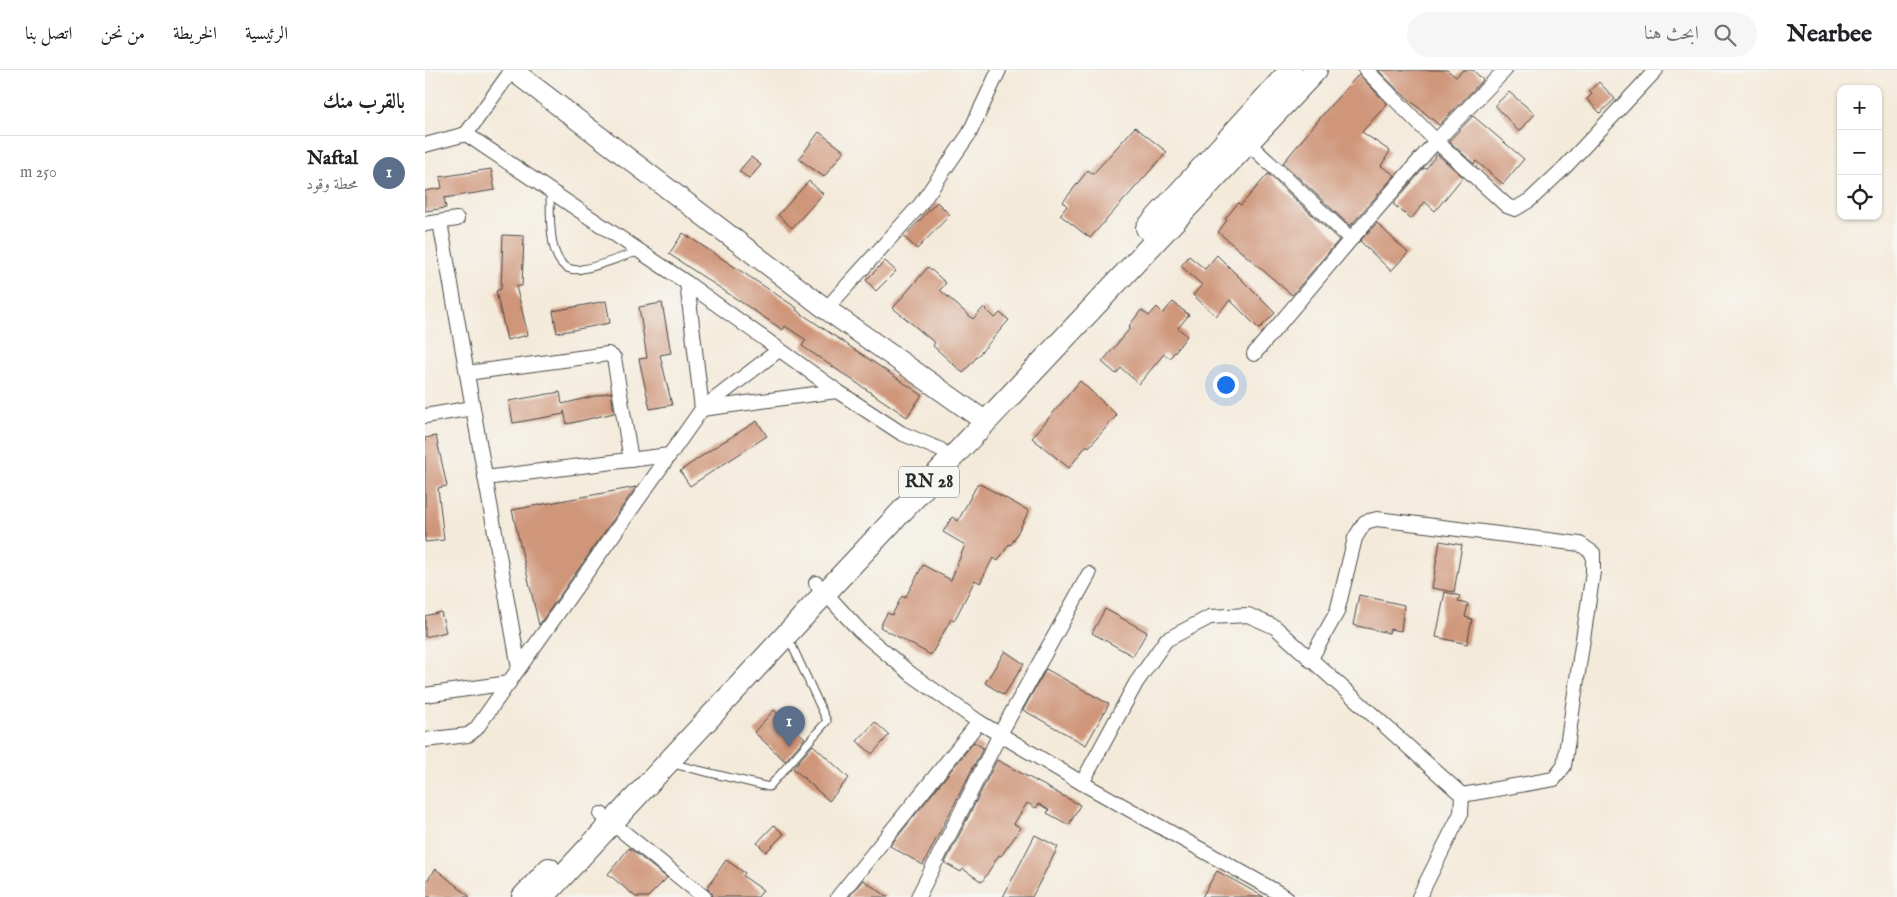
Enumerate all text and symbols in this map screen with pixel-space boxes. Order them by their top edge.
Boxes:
search box [1407,12,1757,57]
text: Nearbee [1787,19,1872,50]
icon: search [1711,21,1739,49]
text: ابحث هنا [1644,22,1699,46]
text: اتصل بنا [25,23,72,46]
text: من نحن [100,23,145,46]
text: الخريطة [173,23,217,46]
text: الرئيسية [245,23,288,46]
map controls [1837,85,1882,220]
button: + [1837,85,1882,130]
text: بالقرب منك [323,89,405,116]
button: − [1837,130,1882,175]
text: Naftal [307,147,358,171]
text: 250 m [20,163,57,183]
text: 1 [386,163,392,183]
text: محطة وقود [306,175,358,195]
button: locate [1837,175,1882,220]
your location [1213,372,1239,398]
road number: RN 28 [899,467,959,498]
pin: 1 [773,706,805,747]

